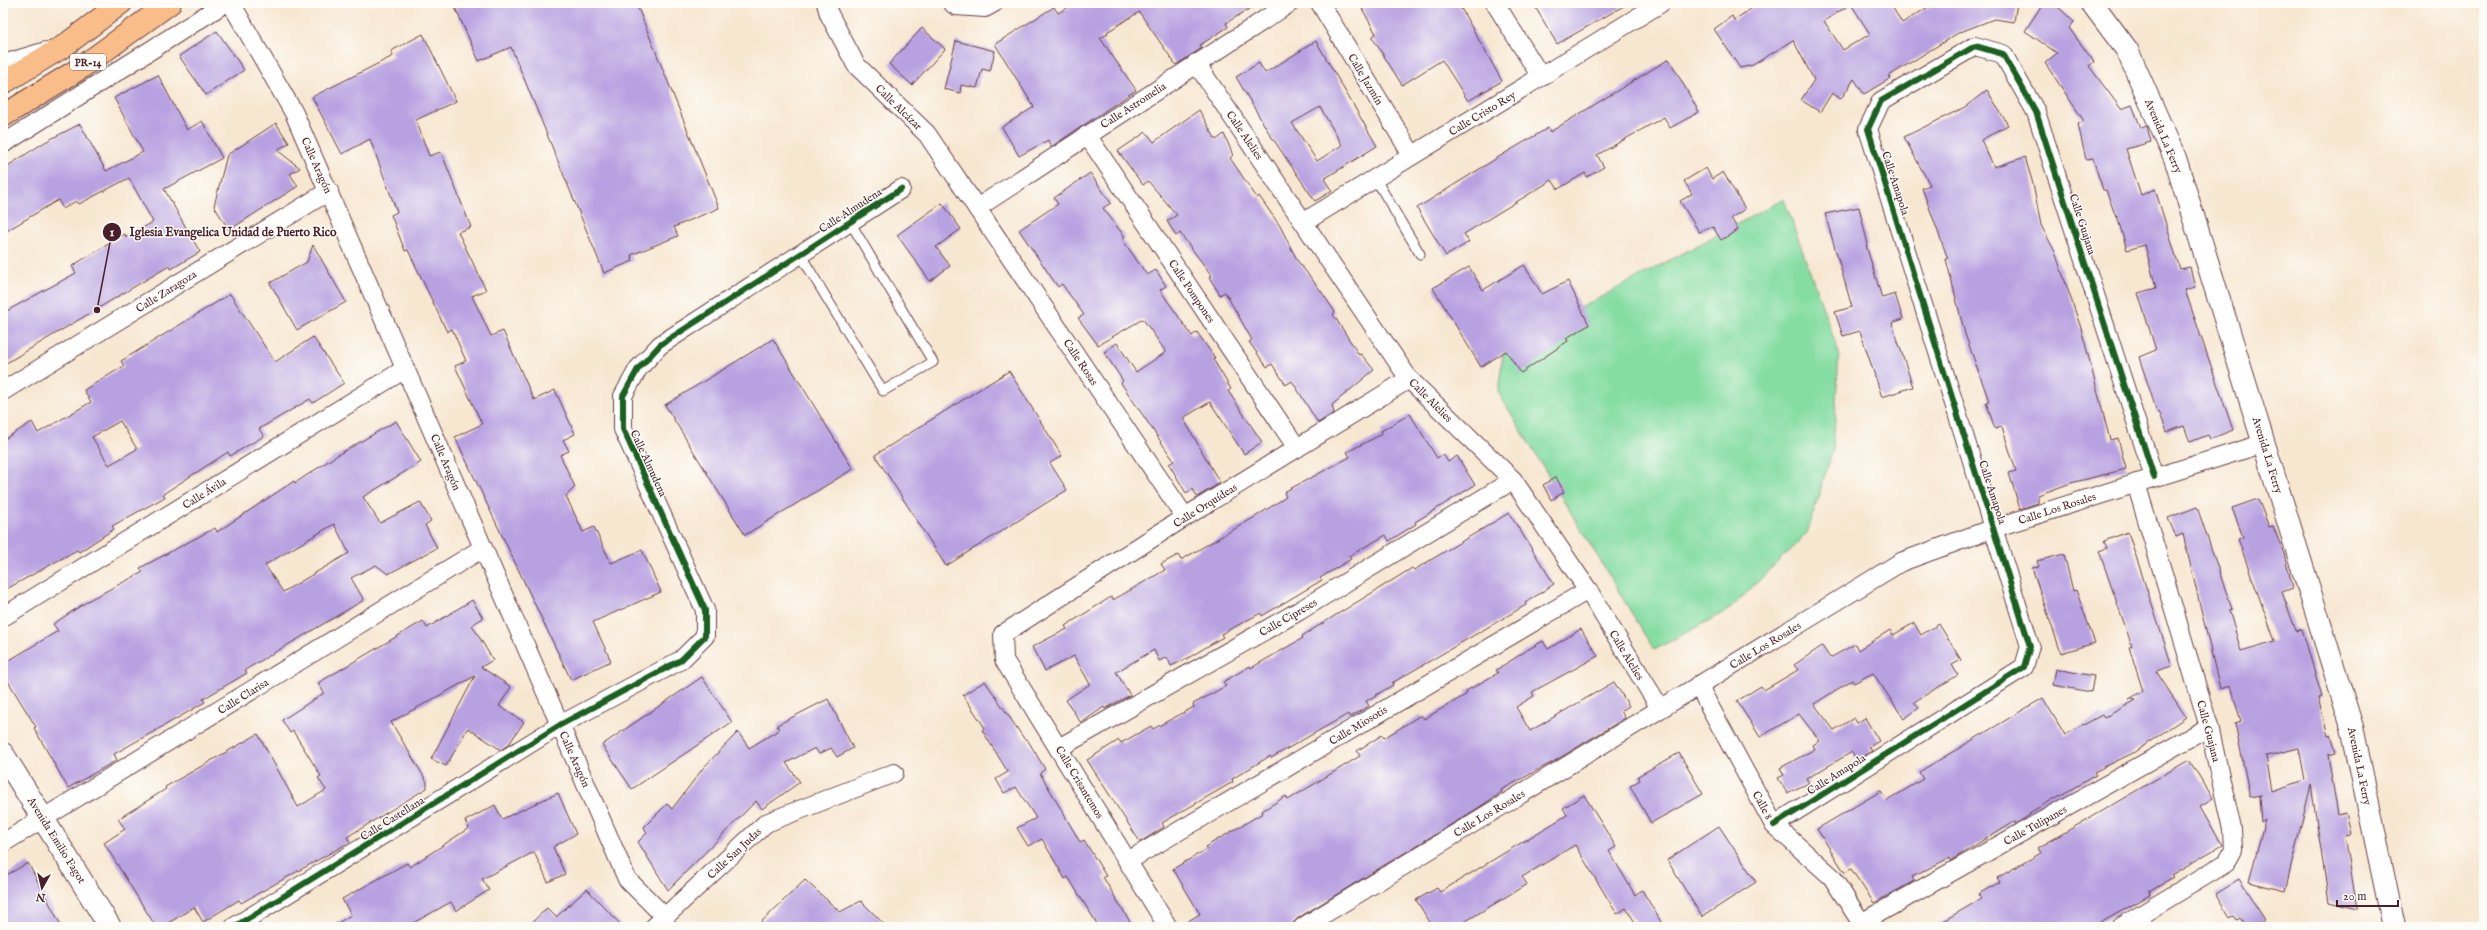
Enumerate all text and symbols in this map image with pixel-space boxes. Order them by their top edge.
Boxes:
street label: Calle Jazmín [1344,51,1386,108]
road number: PR-14 [70,54,106,70]
street label: Calle Astromelia [1098,79,1169,132]
street label: Calle Alcázar [872,82,925,134]
street label: Calle Cristo Rey [1447,88,1519,139]
street label: Avenida La Ferry [2141,96,2185,176]
street label: Calle Alelies [1223,108,1266,163]
street label: Calle Aragón [297,135,335,196]
street label: Calle Amapola [1878,150,1912,217]
street label: Calle Almudena [816,185,885,236]
street label: Calle Guajana [2066,192,2099,257]
callout: Iglesia Evangelica Unidad de Puerto Rico [102,220,345,244]
text: 1 [110,225,115,240]
text: Iglesia Evangelica Unidad de Puerto Rico [130,225,337,241]
street label: Calle Pompones [1165,257,1218,326]
street label: Calle Zaragoza [134,267,200,316]
street label: Calle Rosas [1060,337,1101,388]
street label: Calle Alelies [1405,376,1455,426]
street label: Avenida La Ferry [2248,414,2285,496]
street label: Calle Almudena [627,428,670,499]
street label: Calle Aragón [427,432,463,493]
street label: Calle Amapola [1975,459,2009,526]
street label: Calle Ávila [180,475,229,513]
street label: Calle Orquídeas [1171,481,1240,531]
street label: Calle Los Rosales [2017,490,2098,528]
street label: Calle Cipreses [1257,596,1320,640]
street label: Calle Los Rosales [1727,619,1804,673]
street label: Calle Alelies [1606,628,1647,683]
street label: Calle Clarisa [216,676,272,718]
street label: Calle Guajana [2193,699,2223,764]
street label: Calle Miosotis [1327,703,1390,749]
street label: Avenida La Ferry [2344,725,2374,807]
street label: Calle Aragón [555,729,593,790]
street label: Calle Crisantemos [1052,744,1106,822]
street label: Calle Amapola [1805,751,1869,798]
street label: Calle Los Rosales [1451,787,1528,841]
street label: Calle 8 [1749,789,1775,822]
street label: Avenida Emilio Fagot [23,794,89,887]
street label: Calle Castellana [358,794,427,844]
street label: Calle Tulipanes [2001,803,2070,849]
street label: Calle San Judas [705,825,765,882]
north arrow [22,868,62,908]
scale bar [2337,882,2398,908]
text: N [35,889,47,905]
text: 20 m [2343,889,2366,904]

